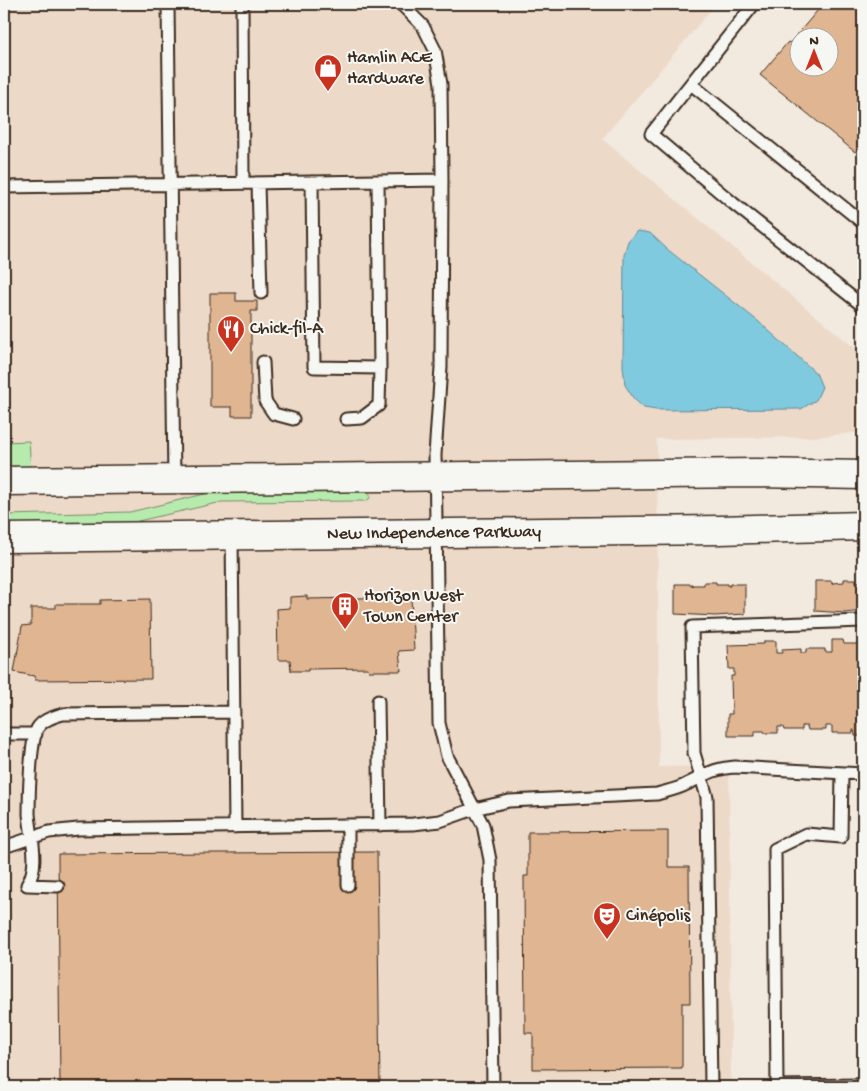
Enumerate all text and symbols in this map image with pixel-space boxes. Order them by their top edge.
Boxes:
north arrow [790,28,840,78]
text: N [809,33,819,50]
place label: Hamlin ACE Hardware [347,48,433,90]
shop icon: Hamlin ACE Hardware [313,53,343,92]
restaurant icon: Chick-fil-A [216,314,246,353]
place label: Chick-fil-A [250,319,324,340]
street label: New Independence Parkway [327,521,541,545]
place label: Horizon West Town Center [363,586,464,628]
building icon: Horizon West Town Center [330,591,360,630]
theatre icon: Cinépolis [592,901,622,940]
place label: Cinépolis [626,906,692,927]

